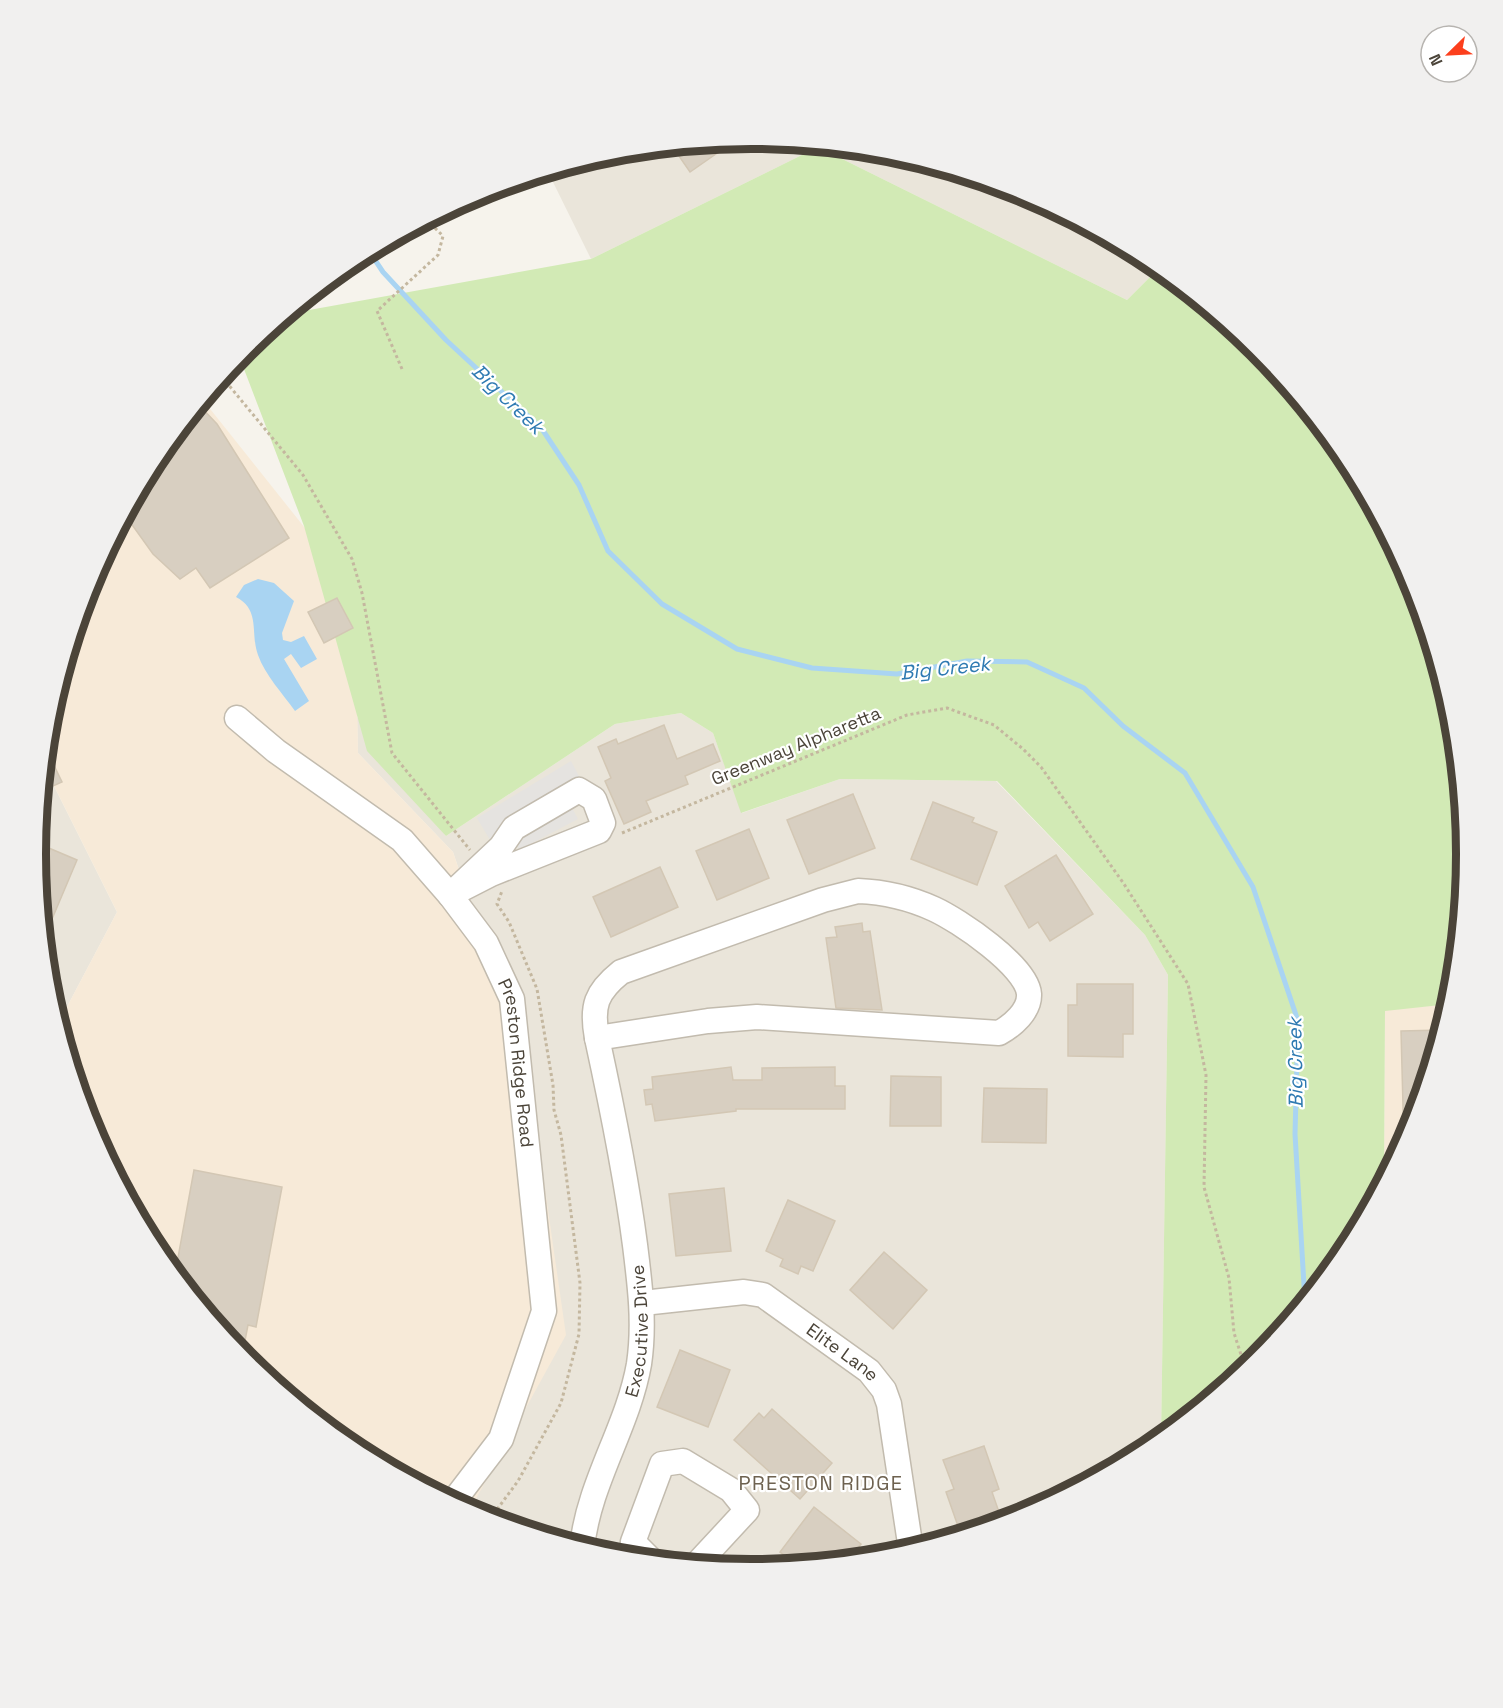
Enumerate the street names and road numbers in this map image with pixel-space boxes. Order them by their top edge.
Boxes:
street label: Greenway Alpharetta [708,701,884,790]
street label: Preston Ridge Road [493,975,539,1148]
street label: Executive Drive [619,1264,653,1400]
street label: Elite Lane [802,1318,884,1386]

